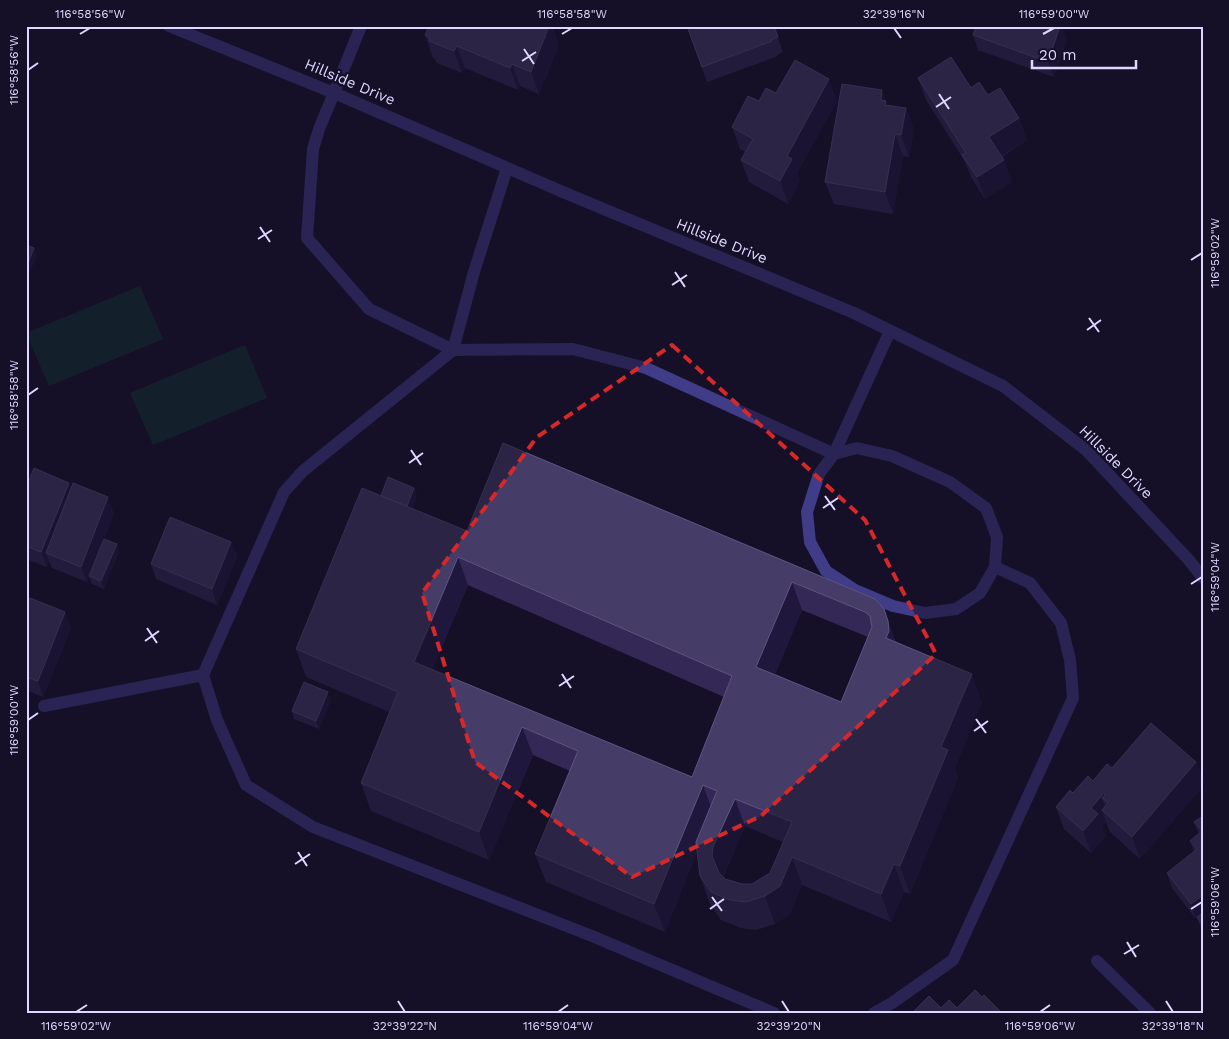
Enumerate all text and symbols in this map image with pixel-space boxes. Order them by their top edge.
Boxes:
text: 116°58'56"W [55,7,125,21]
text: 116°58'58"W [537,7,608,21]
text: 32°39'16"N [863,7,925,21]
text: 116°59'00"W [1019,7,1090,21]
text: 116°58'56"W [7,35,21,105]
scale bar [1032,38,1135,70]
text: 20 m [1039,46,1077,64]
street label: Hillside Drive [302,55,398,109]
street label: Hillside Drive [674,215,770,267]
text: 116°59'02"W [1208,217,1222,288]
text: 116°58'58"W [7,359,21,430]
street label: Hillside Drive [1075,421,1157,503]
text: 116°59'04"W [1208,542,1222,612]
text: 116°59'00"W [7,684,21,755]
text: 116°59'06"W [1208,866,1222,937]
text: 116°59'02"W [41,1019,112,1033]
text: 32°39'22"N [373,1019,437,1033]
text: 116°59'04"W [523,1019,593,1033]
text: 32°39'20"N [757,1019,821,1033]
text: 116°59'06"W [1005,1019,1076,1033]
text: 32°39'18"N [1142,1019,1204,1033]

